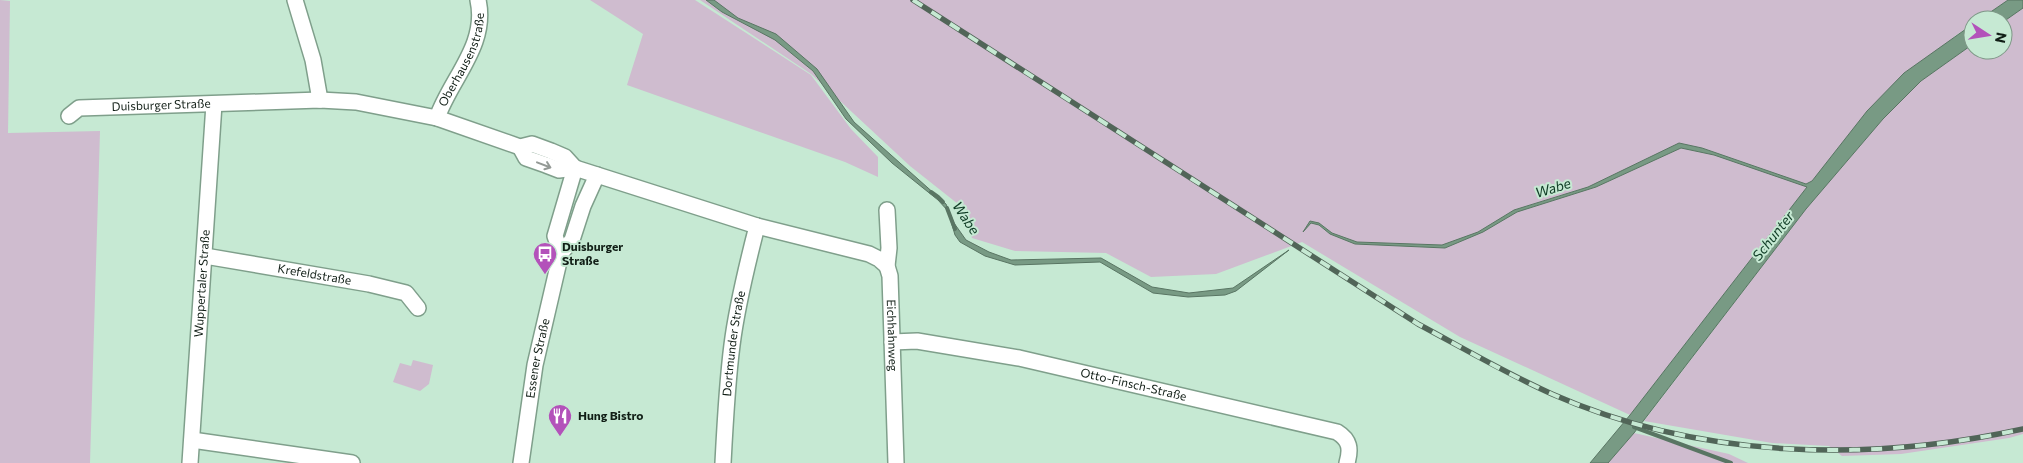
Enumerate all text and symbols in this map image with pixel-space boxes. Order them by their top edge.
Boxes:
north arrow [1963,10,2013,60]
street label: Oberhausenstraße [435,13,486,108]
text: N [1992,31,2011,45]
street label: Duisburger Straße [111,96,211,113]
one-way arrow [536,161,551,170]
water label: Wabe [1533,174,1573,201]
water label: Wabe [949,198,984,238]
water label: Schunter [1748,207,1797,264]
street label: Wuppertaler Straße [190,229,212,338]
place label: Duisburger Straße [562,239,623,267]
bus stop icon: Duisburger Straße [532,241,558,275]
street label: Krefeldstraße [277,261,353,287]
street label: Dortmunder Straße [719,289,747,397]
street label: Eichhahnweg [885,299,901,372]
street label: Essener Straße [522,317,552,399]
street label: Otto-Finsch-Straße [1079,365,1188,403]
restaurant icon: Hung Bistro [547,403,573,437]
place label: Hung Bistro [578,408,644,422]

